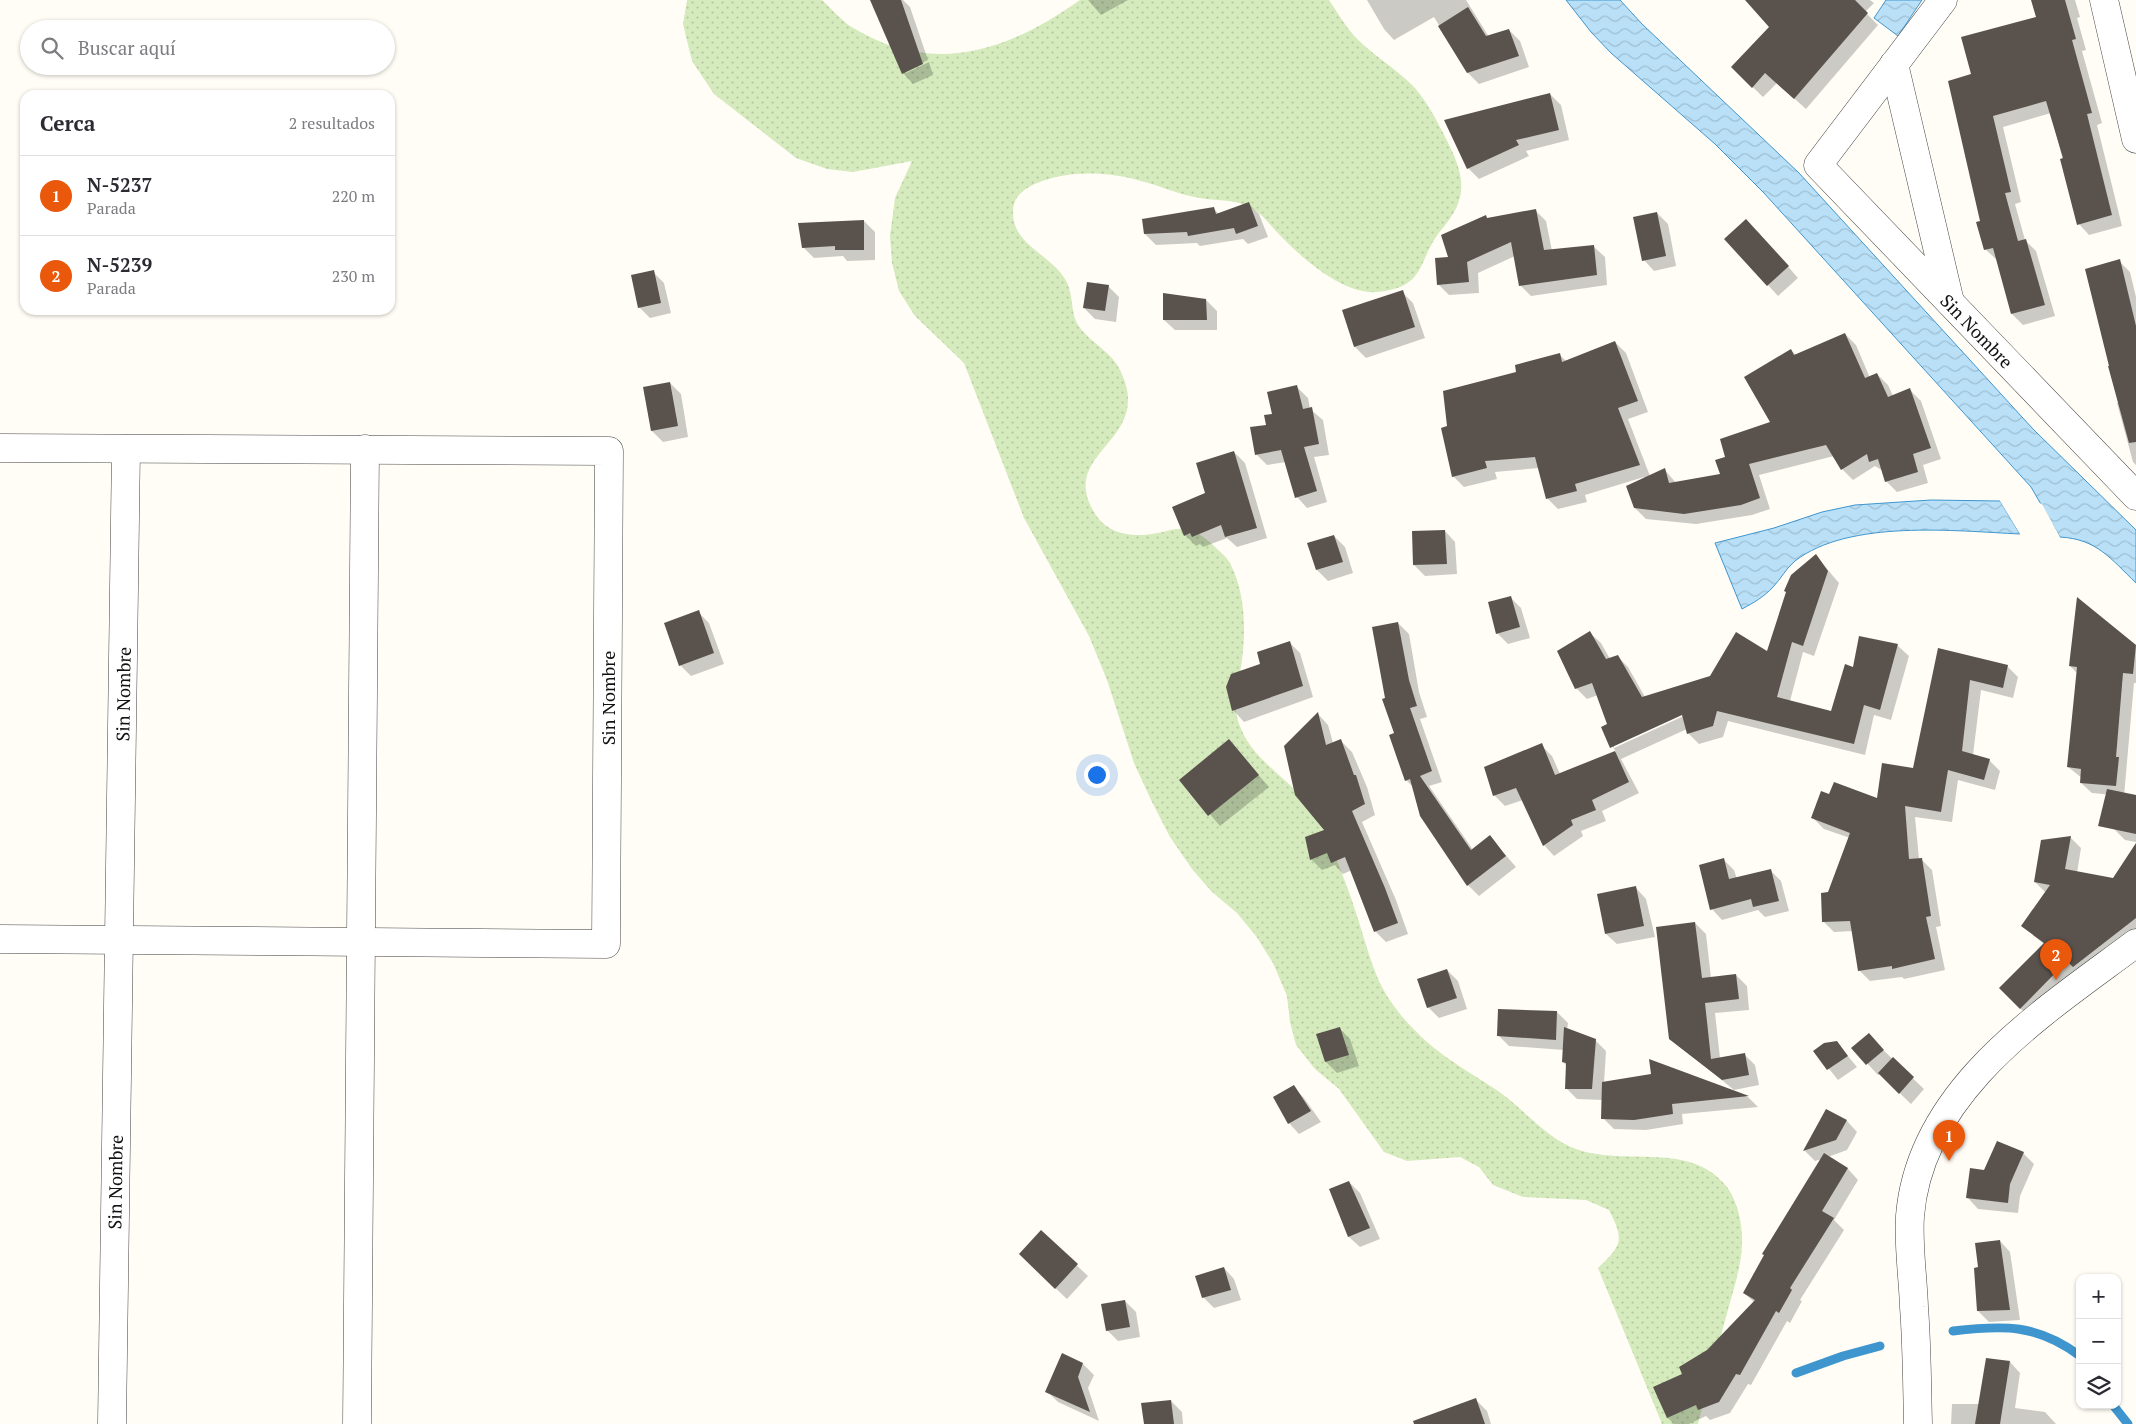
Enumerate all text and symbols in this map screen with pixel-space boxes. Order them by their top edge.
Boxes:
search box [20,20,395,75]
icon: search [38,34,66,62]
text: Buscar aquí [78,35,176,60]
text: Cerca [40,109,95,137]
text: 2 resultados [289,112,375,134]
text: N-5237 [87,172,152,197]
text: 1 [51,185,61,207]
text: 220 m [332,185,375,207]
text: Parada [87,197,136,219]
text: N-5239 [87,252,152,277]
text: 2 [51,265,61,287]
text: 230 m [332,265,375,287]
text: Parada [87,277,136,299]
street label: Sin Nombre [1936,289,2018,373]
street label: Sin Nombre [110,647,136,741]
street label: Sin Nombre [596,651,620,745]
your location [1084,762,1110,788]
pin: 2 [2040,939,2072,980]
pin: 1 [1933,1120,1965,1161]
street label: Sin Nombre [102,1135,128,1229]
map controls [2076,1274,2121,1409]
button: + [2076,1274,2121,1319]
button: − [2076,1319,2121,1364]
button: layers [2076,1364,2121,1409]

